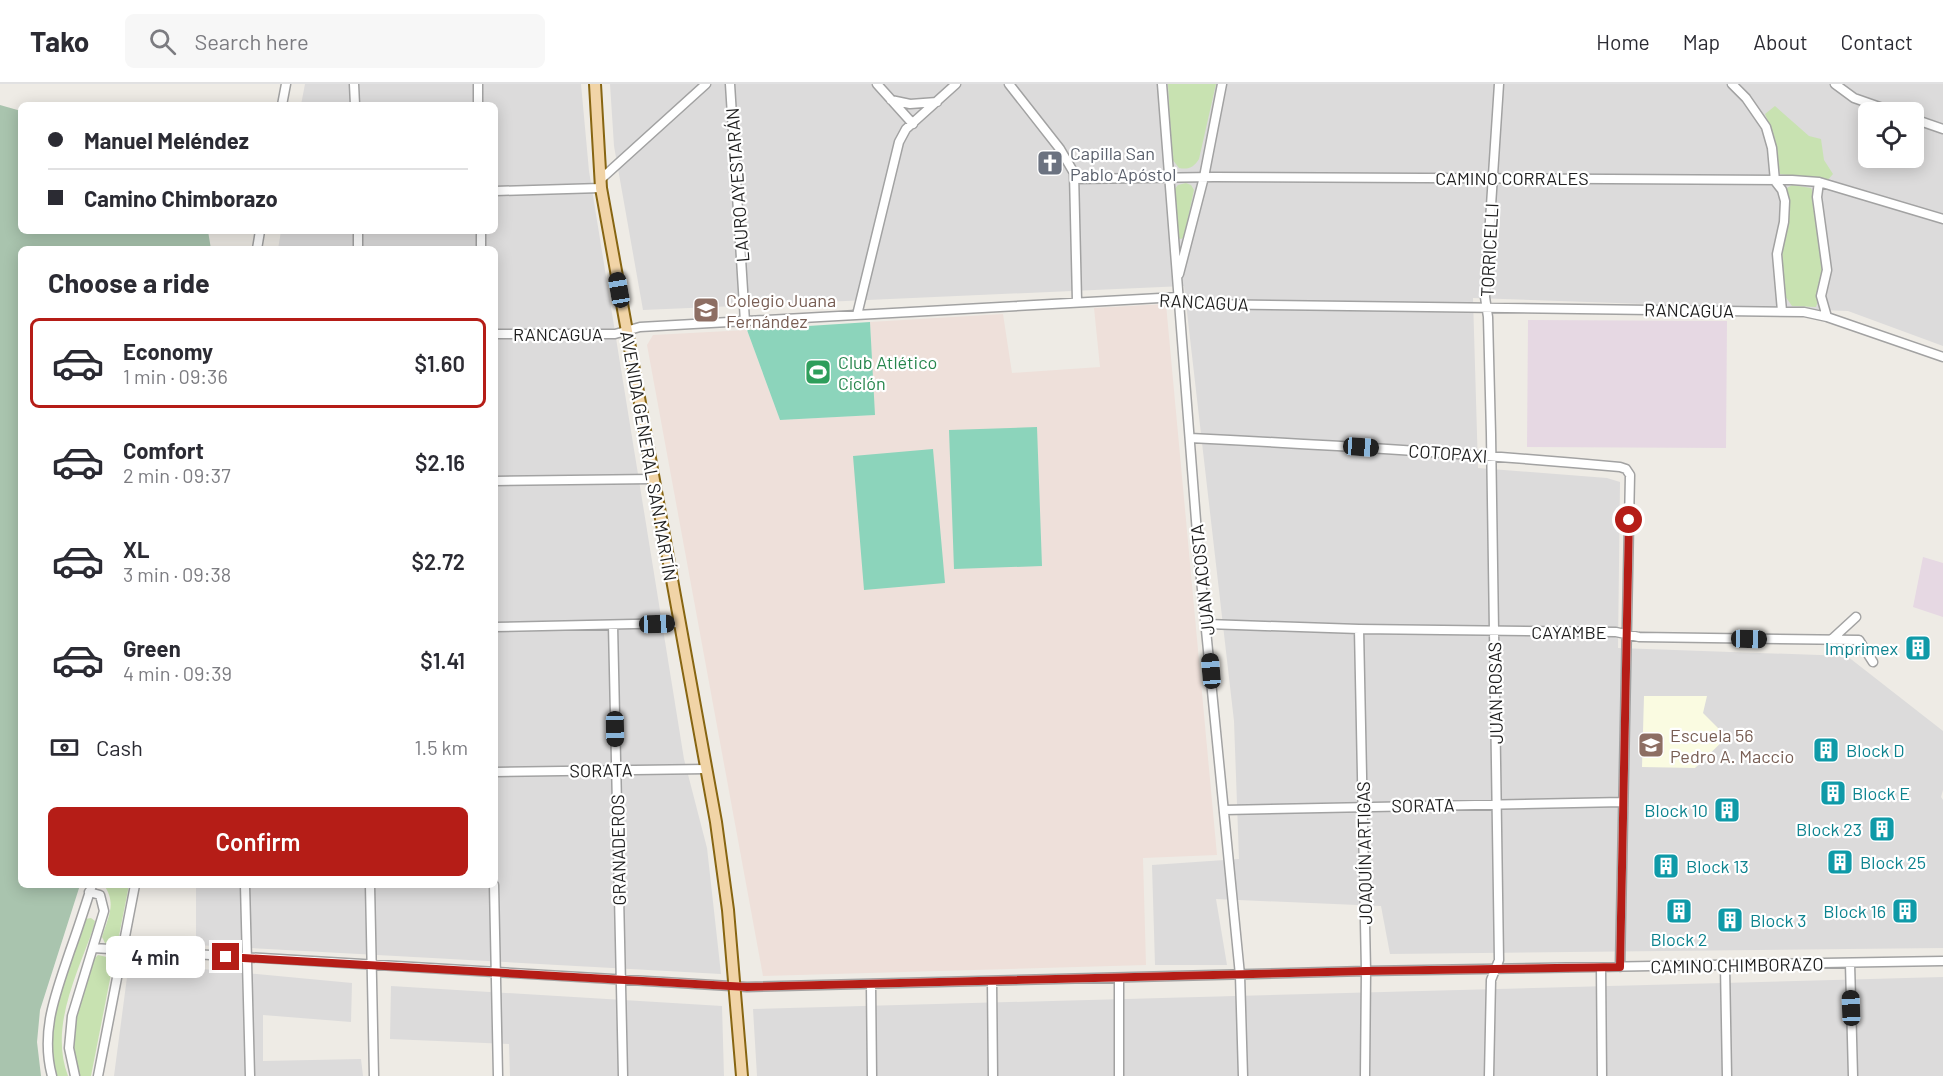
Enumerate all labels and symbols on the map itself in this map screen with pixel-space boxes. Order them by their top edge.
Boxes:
street label: LAURO AYESTARÁN [721,107,753,263]
place label: Capilla San Pablo Apóstol [1070,142,1176,185]
church icon: Capilla San Pablo Apóstol [1035,148,1065,178]
street label: CAMINO CORRALES [1435,167,1589,189]
street label: TORRICELLI [1476,202,1502,298]
car [607,271,631,309]
place label: Colegio Juana Fernández [726,289,836,332]
street label: RANCAGUA [1159,289,1250,315]
school or university icon: Colegio Juana Fernández [691,295,721,325]
street label: RANCAGUA [1644,298,1734,322]
street label: RANCAGUA [513,323,603,345]
street label: AVENIDA GENERAL SAN MARTÍN [616,329,682,583]
place label: Club Atlético Cíclón [838,351,937,394]
sports icon: Club Atlético Cíclón [803,357,833,387]
car [1342,437,1380,457]
street label: COTOPAXI [1408,439,1488,467]
route start [1615,506,1642,533]
street label: JUAN ACOSTA [1185,523,1219,637]
car [639,614,675,634]
street label: CAYAMBE [1531,621,1607,643]
car [1731,630,1767,648]
building icon: Imprimex [1903,633,1933,663]
place label: Imprimex [1825,637,1898,659]
street label: JUAN ROSAS [1483,642,1507,744]
car [1200,652,1222,690]
car [606,711,624,747]
place label: Escuela 56 Pedro A. Maccio [1670,724,1794,767]
school or university icon: Escuela 56 Pedro A. Maccio [1636,730,1666,760]
building icon: Block D [1811,735,1841,765]
place label: Block D [1846,739,1904,761]
street label: SORATA [569,758,633,782]
building icon: Block E [1818,778,1848,808]
street label: JOAQUÍN ARTIGAS [1352,781,1376,925]
place label: Block E [1852,782,1910,804]
street label: SORATA [1391,793,1455,817]
street label: GRANADEROS [606,794,630,906]
building icon: Block 10 [1712,795,1742,825]
place label: Block 10 [1644,799,1708,821]
building icon: Block 23 [1867,814,1897,844]
place label: Block 23 [1796,818,1862,840]
building icon: Block 25 [1825,847,1855,877]
building icon: Block 13 [1651,851,1681,881]
place label: Block 25 [1860,851,1926,873]
place label: Block 13 [1686,855,1749,877]
building icon: Block 2 [1664,896,1694,926]
building icon: Block 16 [1890,896,1920,926]
place label: Block 16 [1823,900,1886,922]
building icon: Block 3 [1715,905,1745,935]
place label: Block 3 [1750,909,1806,931]
place label: Block 2 [1651,928,1707,950]
callout: 4 min [106,936,205,978]
route end [212,943,239,970]
street label: CAMINO CHIMBORAZO [1650,952,1824,978]
car [1841,990,1861,1026]

